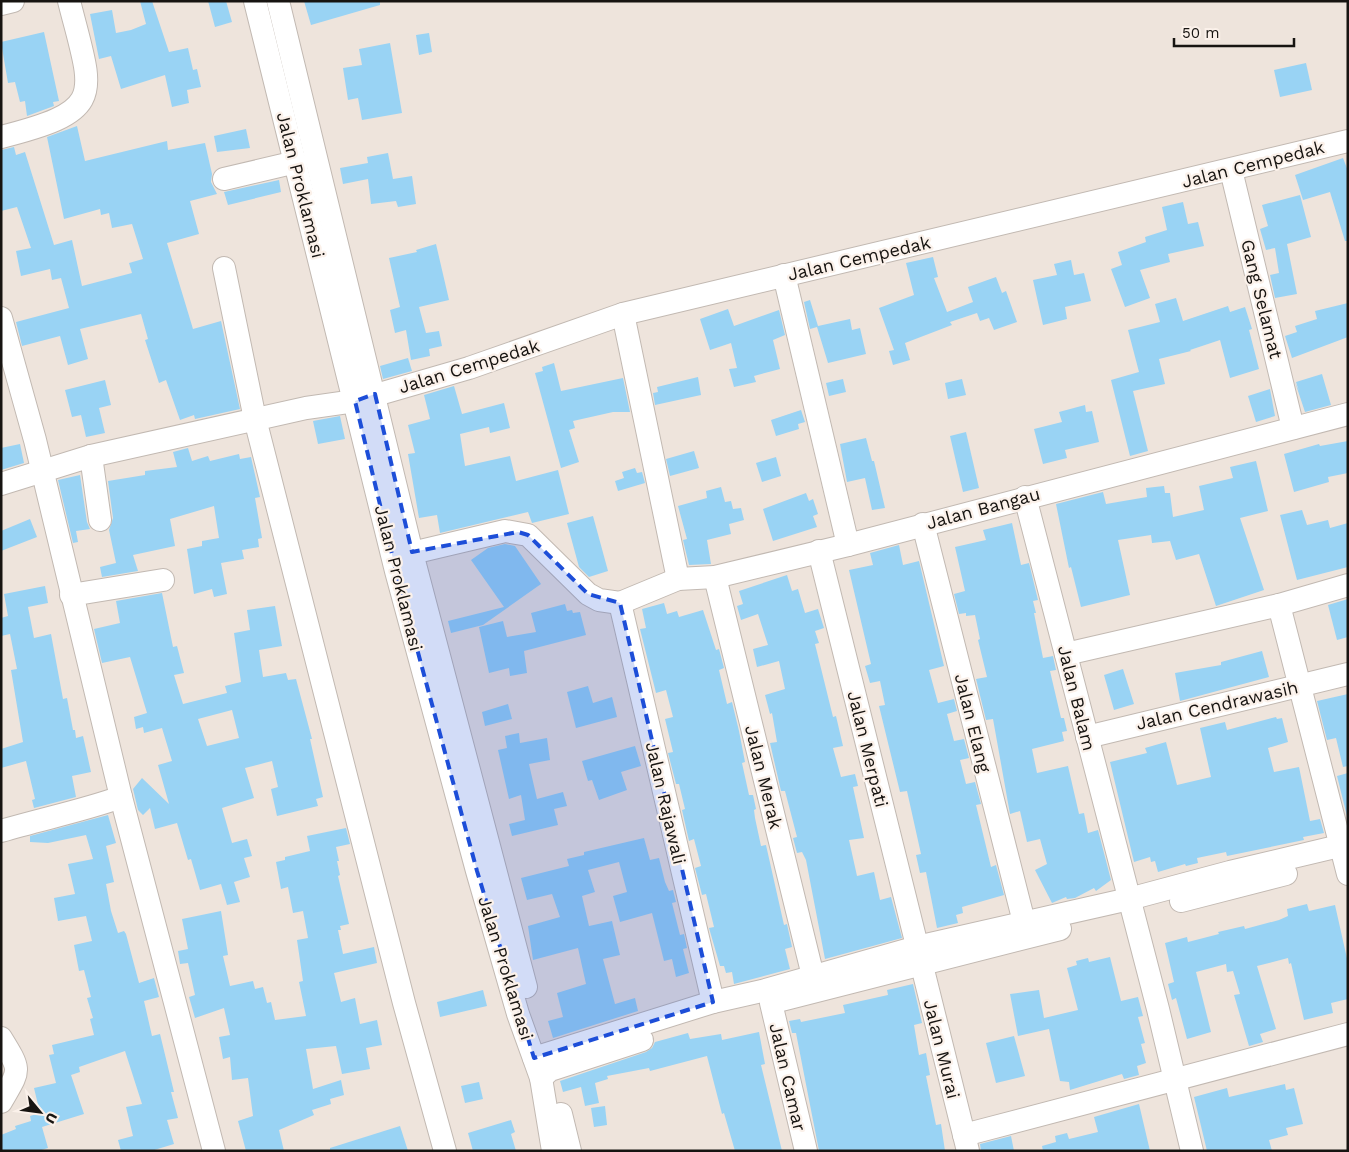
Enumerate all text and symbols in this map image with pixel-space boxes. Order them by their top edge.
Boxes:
scale bar [1174,15,1294,47]
text: 50 m [1182,24,1219,42]
street label: Jalan Proklamasi [273,110,329,260]
street label: Jalan Cempedak [1179,136,1327,192]
street label: Jalan Cempedak [785,231,933,285]
street label: Gang Selamat [1237,237,1287,361]
street label: Jalan Cempedak [396,335,542,397]
street label: Jalan Bangau [924,483,1042,533]
street label: Jalan Proklamasi [371,503,427,653]
street label: Jalan Balam [1054,643,1100,753]
street label: Jalan Elang [951,671,995,775]
street label: Jalan Cendrawasih [1134,676,1300,734]
street label: Jalan Merpati [843,689,893,809]
street label: Jalan Merak [741,723,787,831]
street label: Jalan Rajawali [642,740,690,866]
street label: Jalan Proklamasi [474,893,538,1043]
street label: Jalan Murai [920,997,964,1101]
street label: Jalan Camar [765,1021,811,1133]
north arrow [15,1087,65,1137]
text: U [42,1110,61,1127]

